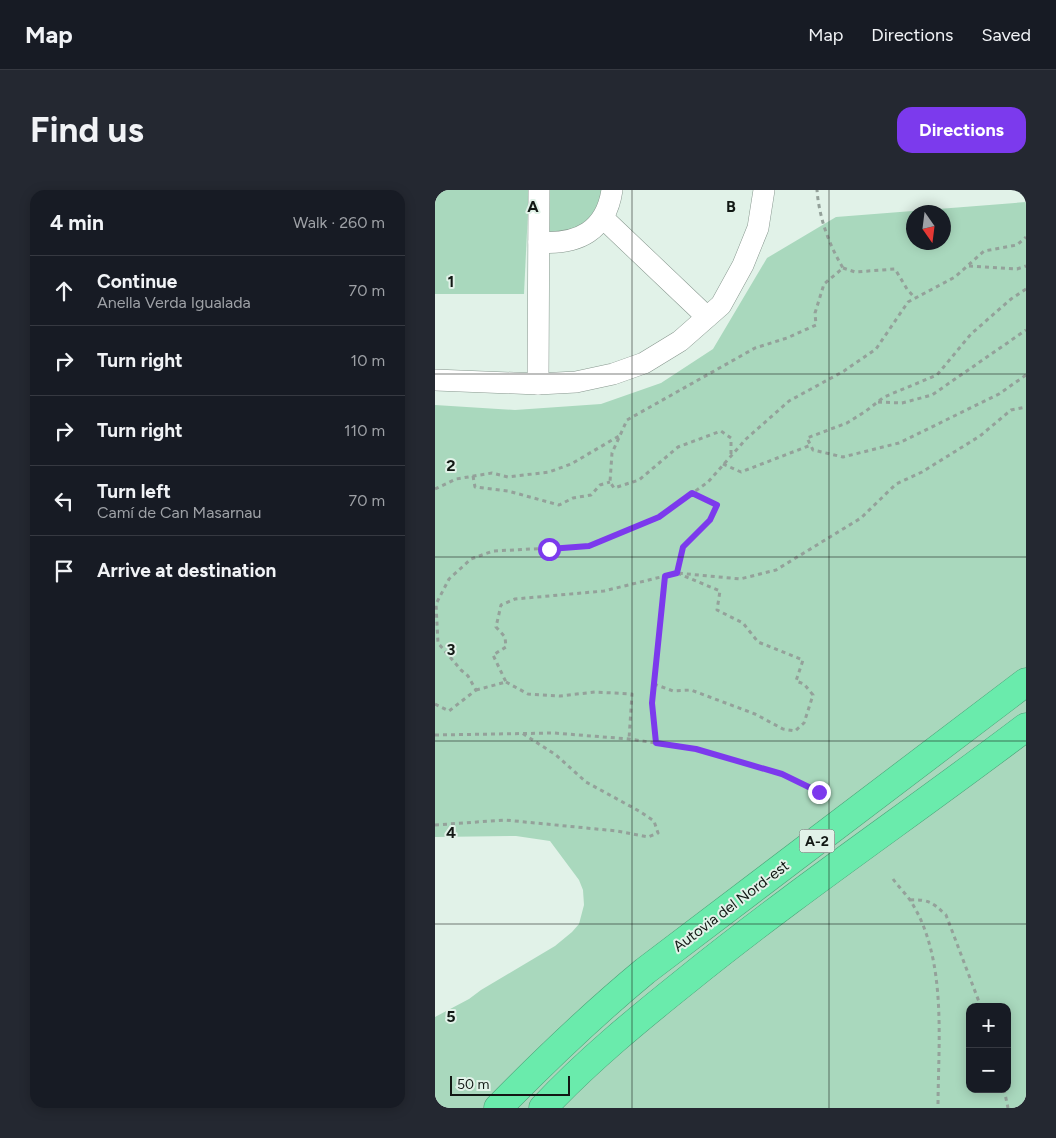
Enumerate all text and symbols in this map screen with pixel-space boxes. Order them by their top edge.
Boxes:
text: Map [25,20,73,49]
text: Map [808,24,843,46]
text: Directions [871,24,953,46]
text: Saved [981,24,1031,46]
button: Directions [897,107,1026,153]
text: Find us [30,109,144,151]
text: A [527,197,539,216]
text: B [726,197,736,216]
north arrow [906,205,951,250]
text: 4 min [50,210,104,235]
text: Walk · 260 m [293,213,385,232]
text: Continue [97,270,177,293]
text: 1 [448,272,454,291]
icon: ahead [50,277,78,305]
text: 70 m [349,281,385,300]
text: Anella Verda Igualada [97,293,251,312]
icon: right [50,347,78,375]
text: Turn right [97,349,183,372]
text: 10 m [351,351,385,370]
icon: right [50,417,78,445]
text: Turn right [97,419,183,442]
text: 110 m [344,421,385,440]
text: 2 [446,456,456,475]
text: Turn left [97,480,171,503]
icon: left [50,487,78,515]
text: 70 m [349,491,385,510]
text: Camí de Can Masarnau [97,503,261,522]
route start [538,538,561,561]
icon: arrive [50,557,78,585]
text: Arrive at destination [97,559,276,582]
text: 3 [447,640,456,659]
route end [808,781,831,804]
text: 4 [446,823,456,842]
road number: A-2 [799,830,835,852]
street label: Autovia del Nord-est [669,856,793,955]
map controls [966,1003,1011,1093]
button: + [966,1003,1011,1048]
text: 5 [446,1007,456,1026]
button: − [966,1048,1011,1093]
scale bar [450,1073,570,1096]
text: 50 m [457,1076,489,1093]

